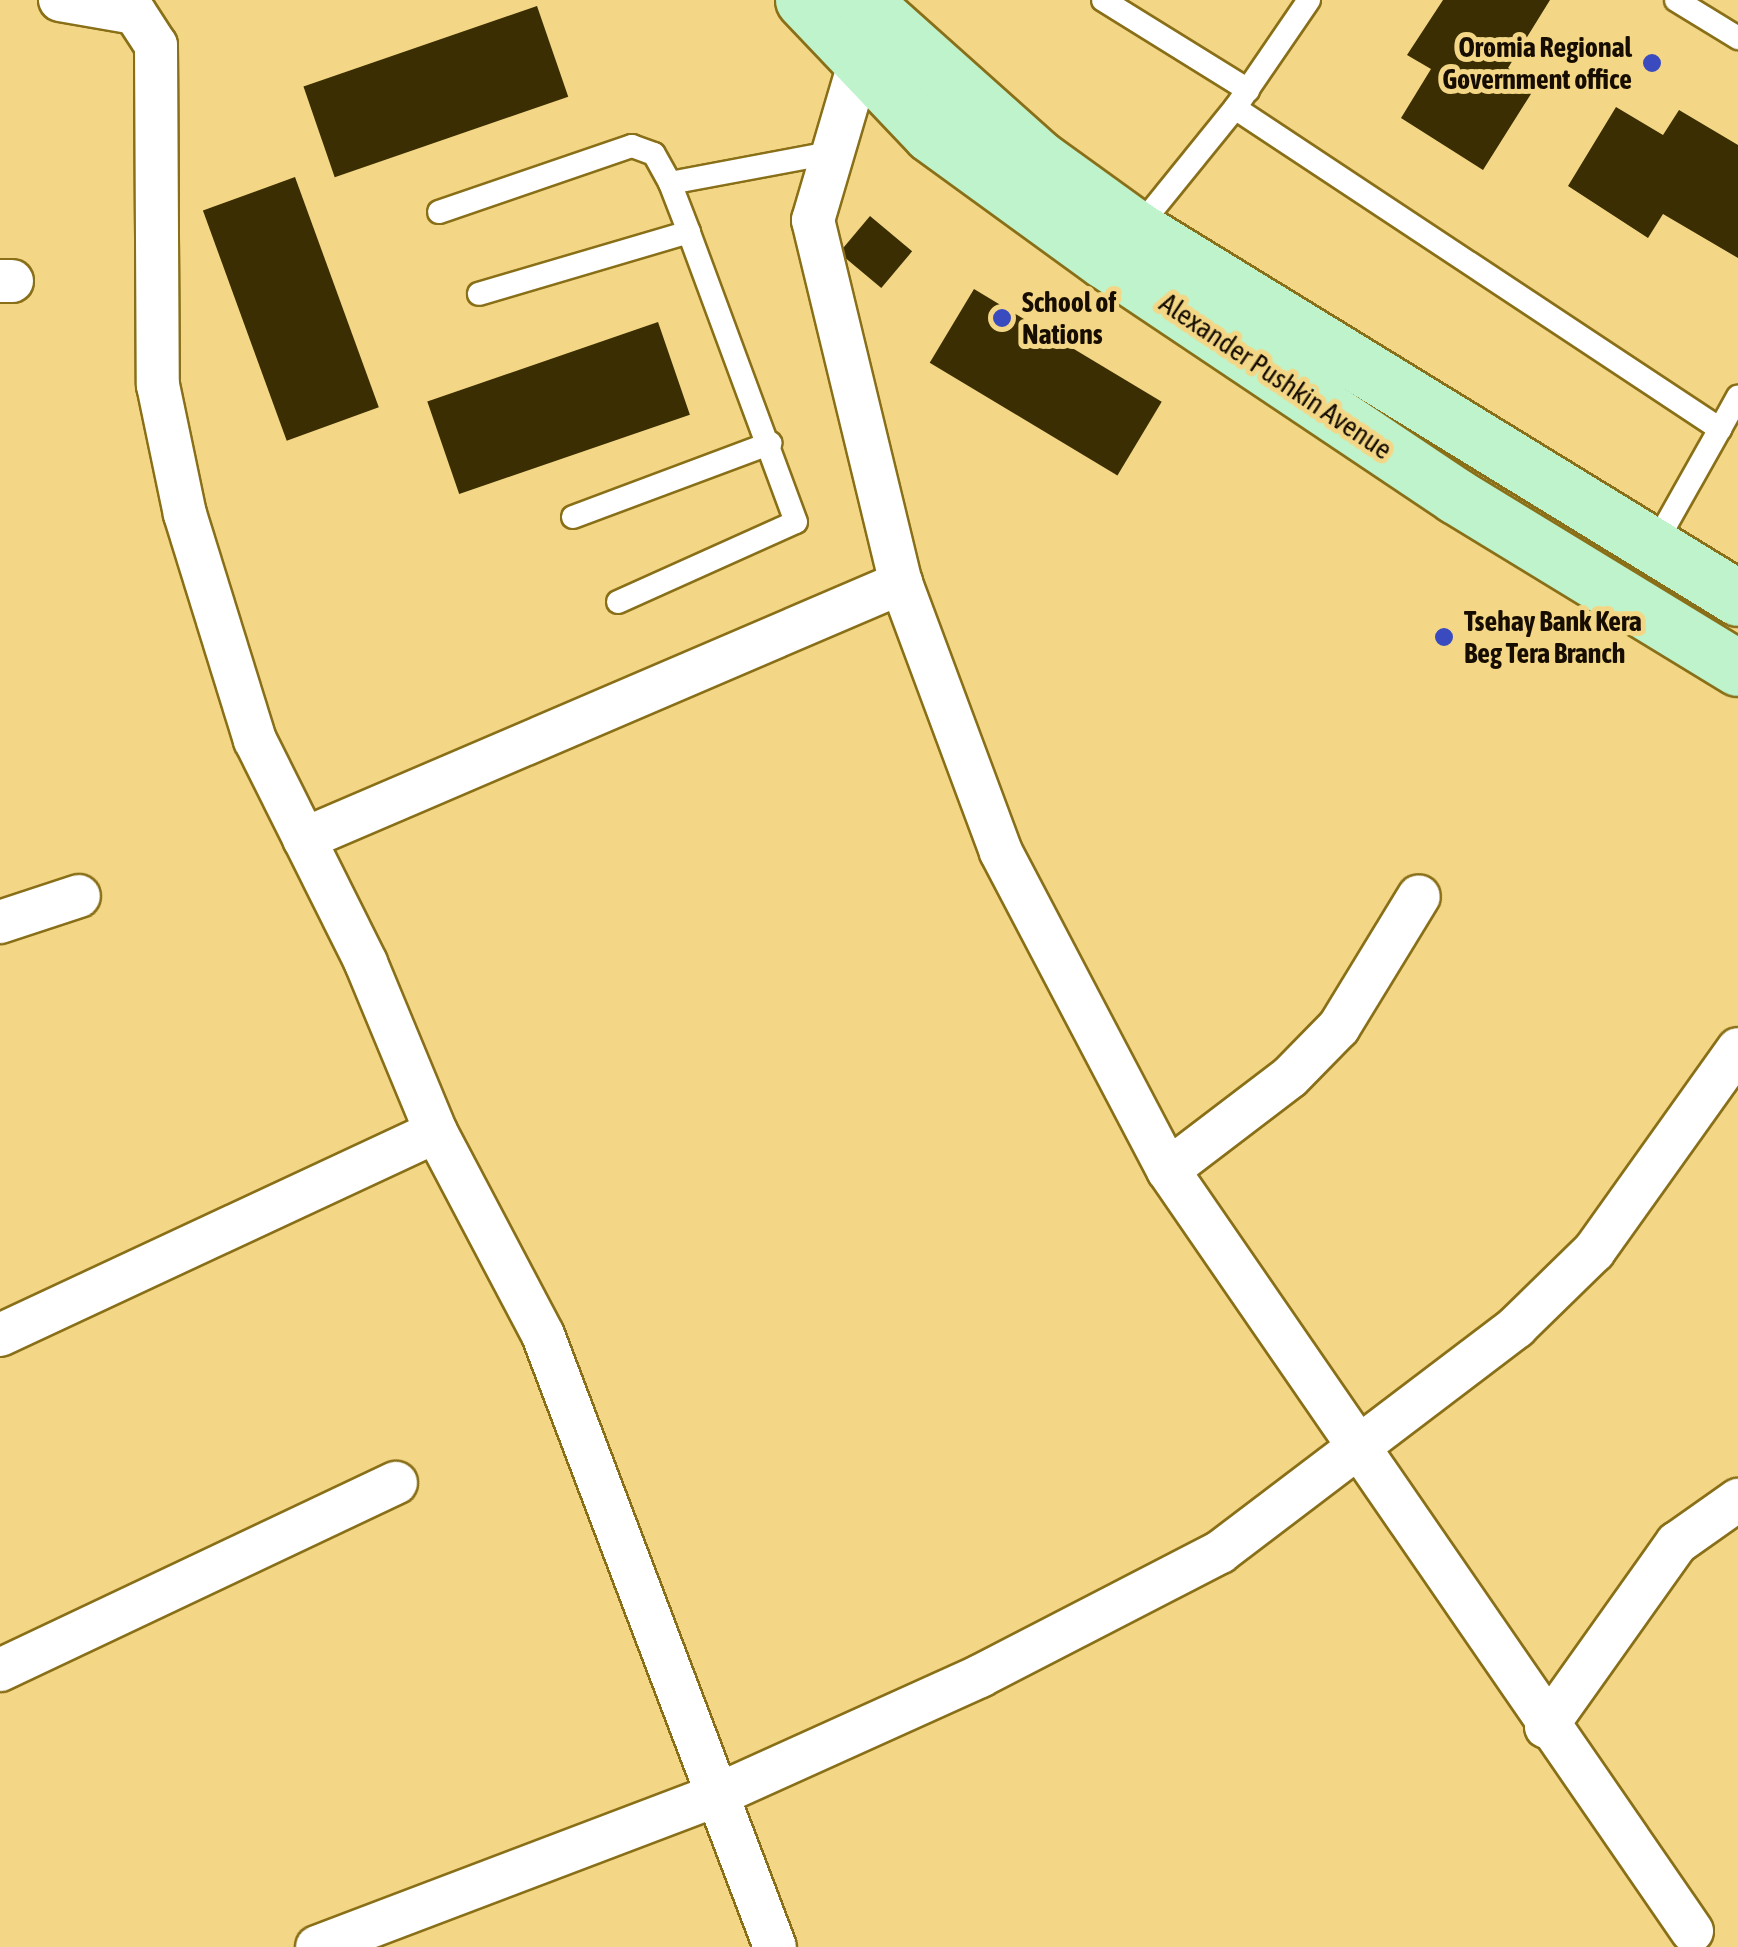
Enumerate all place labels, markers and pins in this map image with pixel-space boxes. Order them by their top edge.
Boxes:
place label: Oromia Regional Government office [1442,30,1632,96]
marker: Oromia Regional Government office [1641,52,1663,74]
place label: School of Nations [1022,285,1116,351]
marker: School of Nations [991,307,1013,329]
place label: Tsehay Bank Kera Beg Tera Branch [1464,604,1642,670]
marker: Tsehay Bank Kera Beg Tera Branch [1433,626,1455,648]

